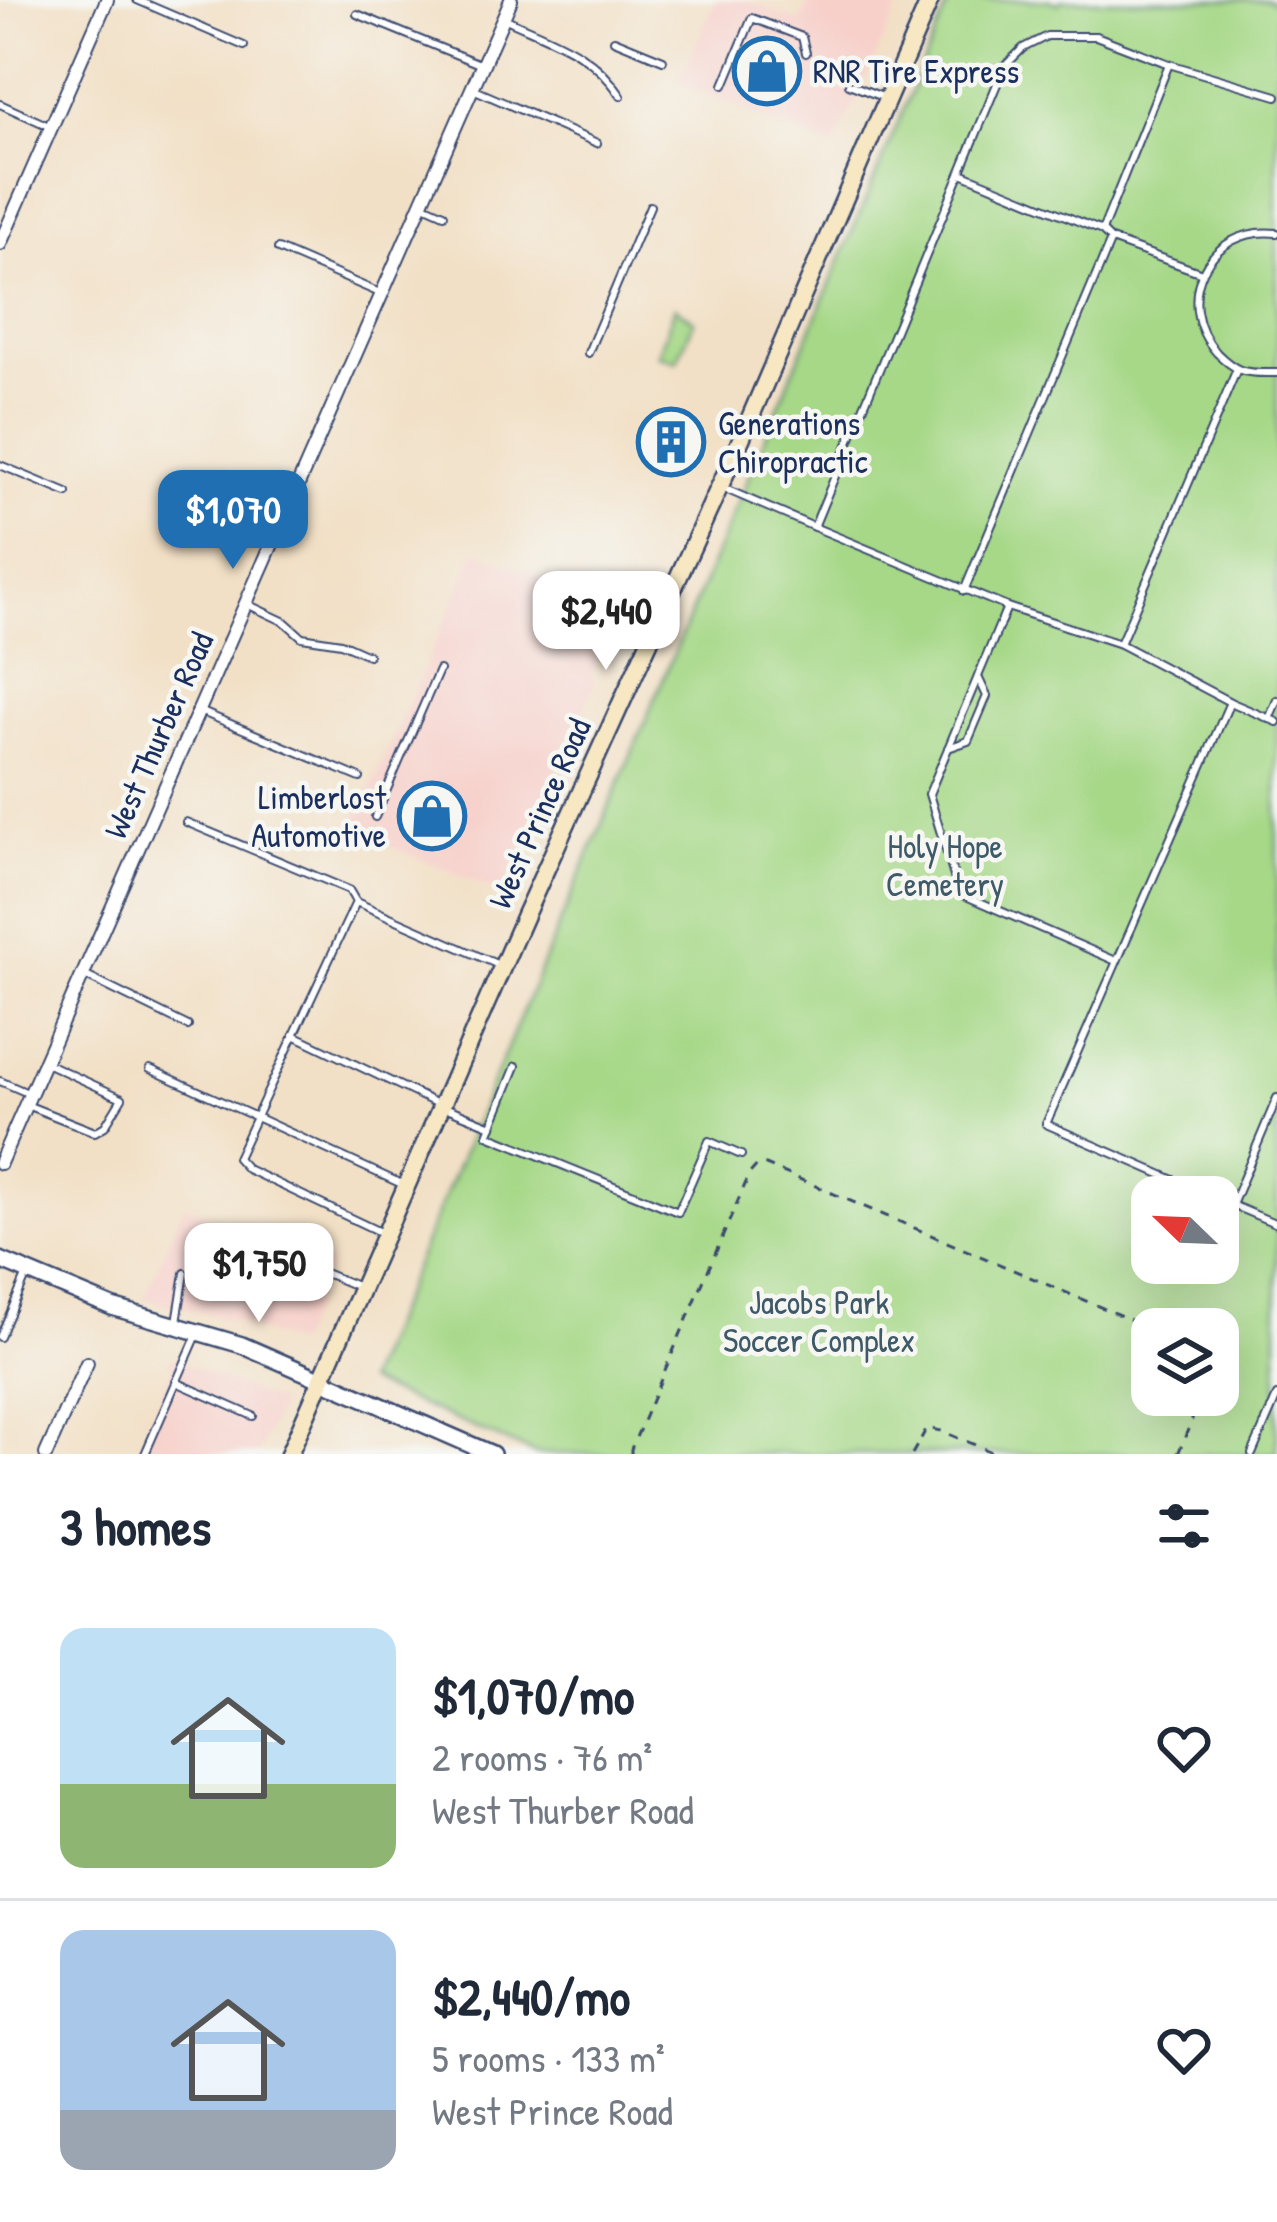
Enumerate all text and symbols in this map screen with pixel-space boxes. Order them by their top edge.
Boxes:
shop icon: RNR Tire Express [732,36,802,106]
place label: RNR Tire Express [813,49,1019,94]
place label: Generations Chiropractic [718,401,868,484]
building icon: Generations Chiropractic [636,407,706,477]
pin: $1,070 [135,470,331,572]
text: $1,070 [185,482,281,535]
pin: $2,440 [508,571,704,673]
text: $2,440 [560,583,652,636]
street label: West Thurber Road [93,625,223,845]
street label: West Prince Road [477,711,601,915]
place label: Limberlost Automotive [251,775,387,857]
shop icon: Limberlost Automotive [397,781,467,851]
park label: Holy Hope Cemetery [886,824,1004,907]
north arrow [1131,1176,1239,1284]
map controls [1131,1176,1239,1416]
pin: $1,750 [161,1223,357,1325]
text: $1,750 [211,1235,307,1288]
park label: Jacobs Park Soccer Complex [723,1280,915,1363]
button: layers [1131,1308,1239,1416]
text: 3 homes [60,1492,211,1561]
icon: filters [1151,1493,1217,1559]
text: $1,070/mo [432,1661,634,1730]
icon: home [156,1676,300,1820]
icon: heart [1151,1715,1217,1781]
text: 2 rooms · 76 m² [432,1730,652,1783]
text: West Thurber Road [432,1783,694,1836]
text: $2,440/mo [432,1962,630,2031]
icon: home [156,1978,300,2122]
icon: heart [1151,2017,1217,2083]
text: 5 rooms · 133 m² [432,2031,665,2084]
text: West Prince Road [432,2084,673,2137]

